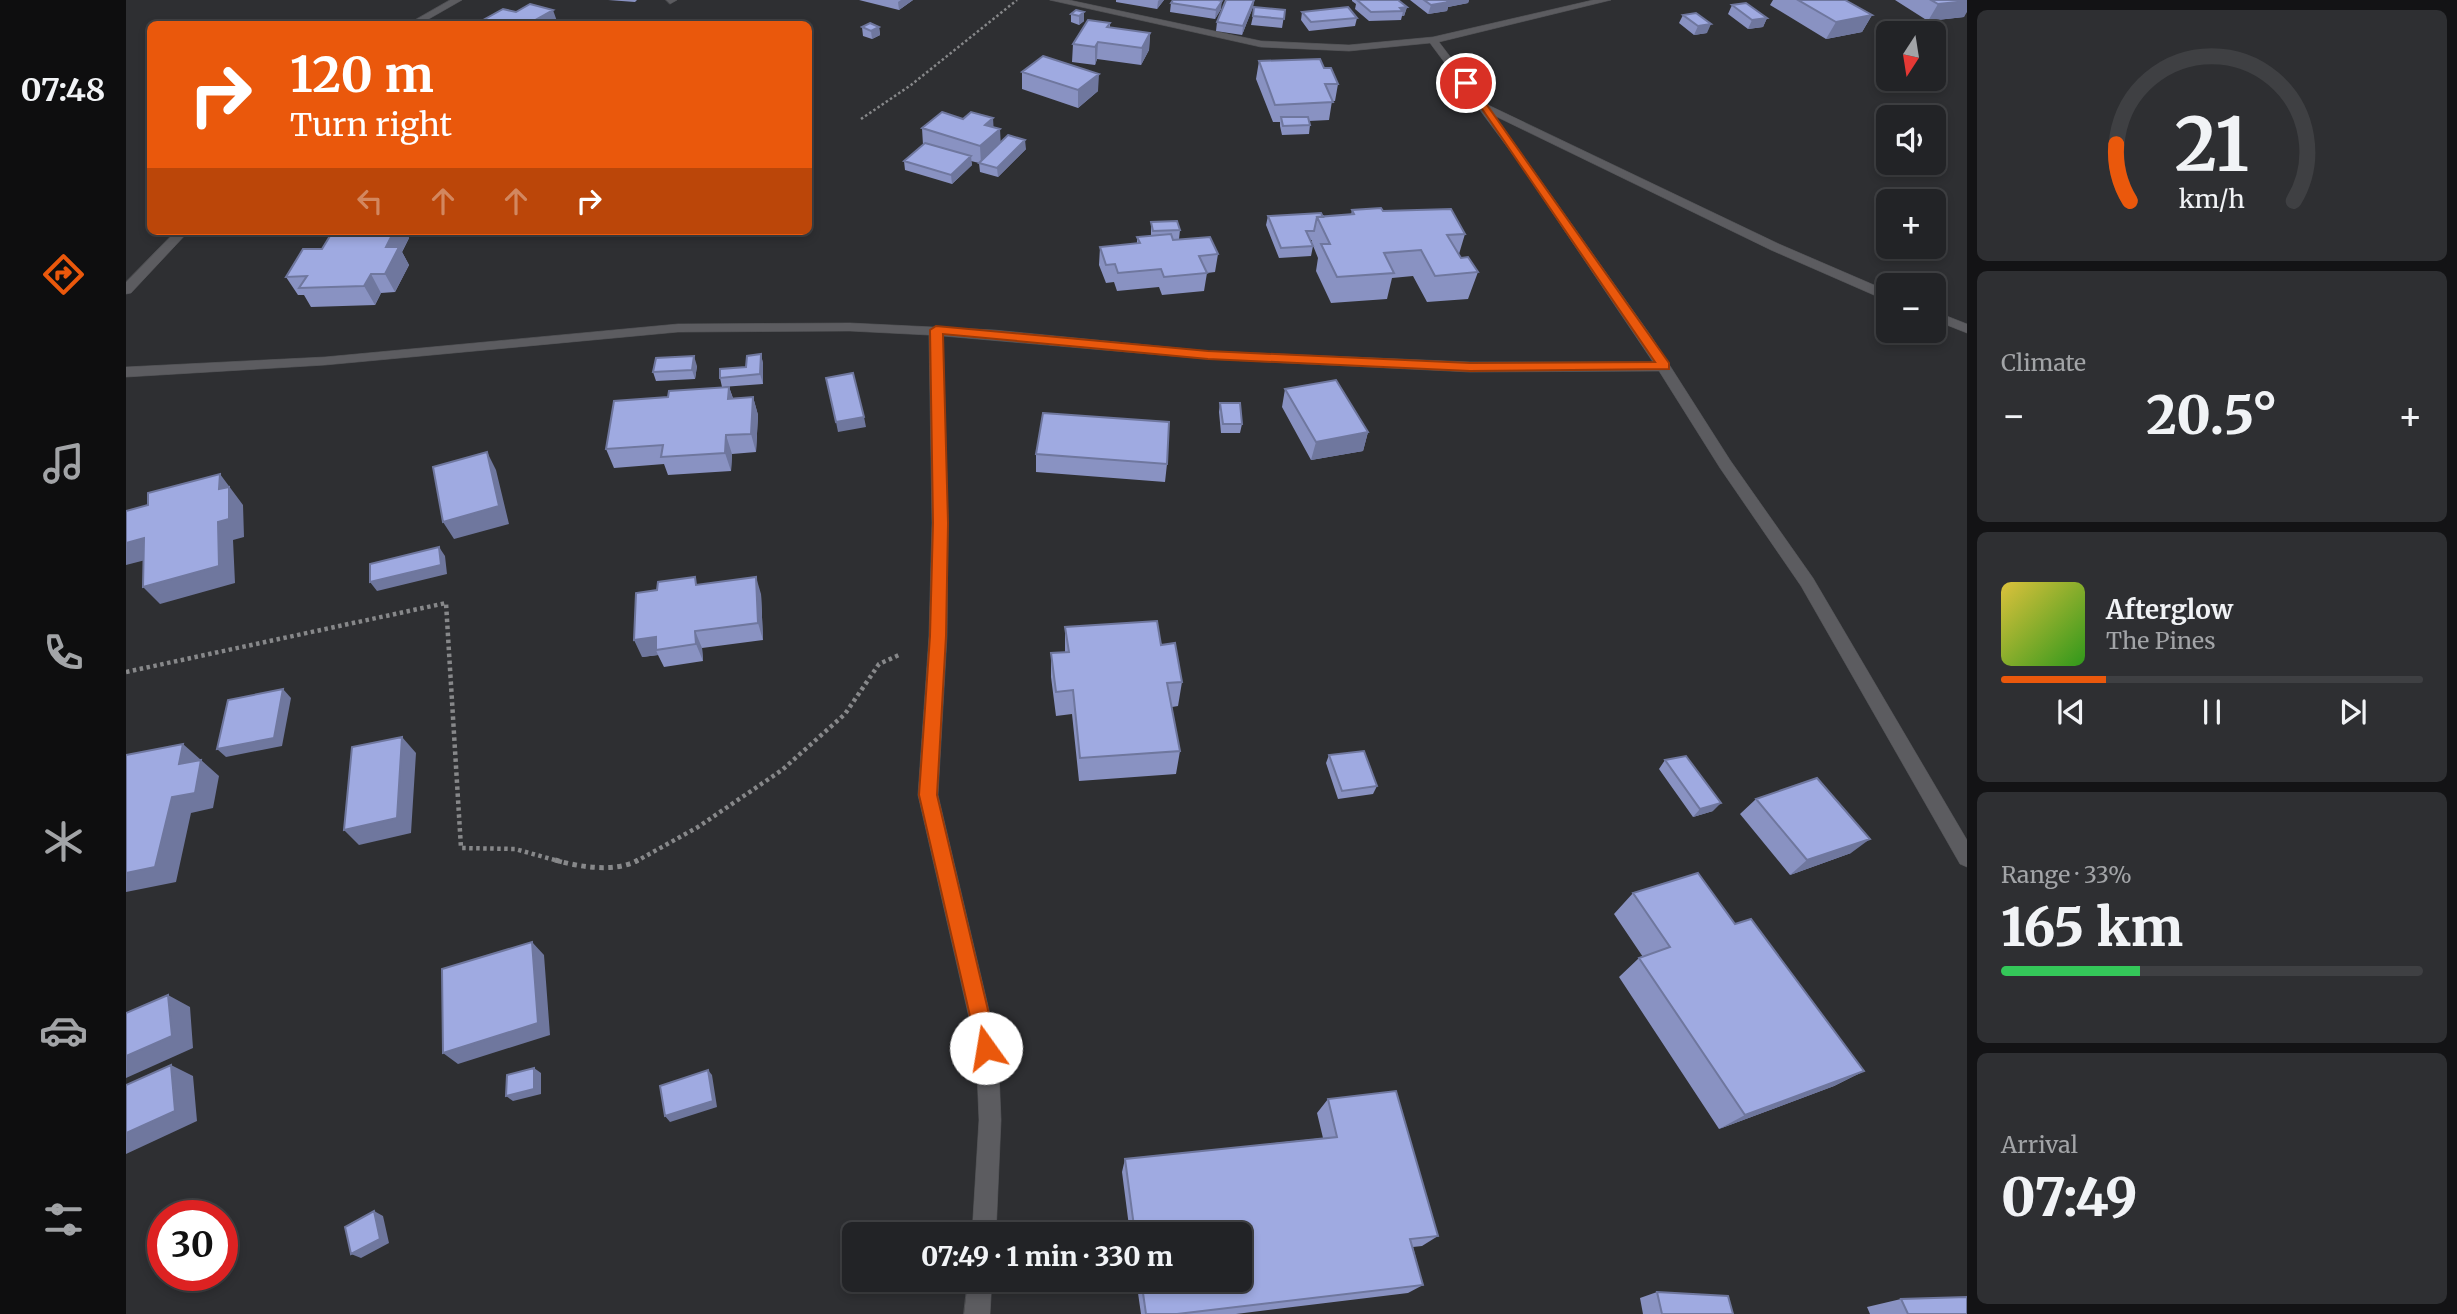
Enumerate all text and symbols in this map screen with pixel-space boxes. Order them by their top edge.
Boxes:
north arrow [1876,21,1946,91]
map controls [1876,21,1946,343]
text: 120 m [290,44,434,105]
icon: right [175,49,266,140]
pin [1436,53,1496,113]
icon: arrive [1447,64,1485,102]
text: 07:48 [20,70,106,110]
text: 21 [2175,100,2249,192]
text: Turn right [290,105,452,145]
button: sound [1876,105,1946,175]
icon: left [351,182,389,220]
icon: ahead [424,182,462,220]
icon: ahead [497,182,535,220]
icon: right [570,182,608,220]
text: km/h [2179,183,2245,215]
button: + [1876,189,1946,259]
icon: directions [39,250,88,299]
button: − [1876,273,1946,343]
text: Climate [2001,348,2086,377]
text: 20.5° [2146,383,2278,448]
text: − [2001,392,2026,439]
text: + [2398,392,2423,439]
icon: music [39,439,88,488]
text: Afterglow [2106,593,2233,626]
text: The Pines [2106,626,2216,655]
icon: phone [39,628,88,677]
icon: previous [2052,693,2090,731]
icon: pause [2193,693,2231,731]
icon: next [2334,693,2372,731]
icon: climate [39,817,88,866]
text: Range · 33% [2001,860,2132,889]
text: 165 km [2001,895,2183,960]
icon: car [39,1006,88,1055]
position arrow [949,1011,1023,1085]
text: Arrival [2001,1130,2078,1159]
text: 07:49 [2001,1165,2138,1230]
icon: filters [39,1195,88,1244]
speed limit sign: 30 [147,1200,238,1291]
text: 07:49 · 1 min · 330 m [921,1240,1173,1273]

